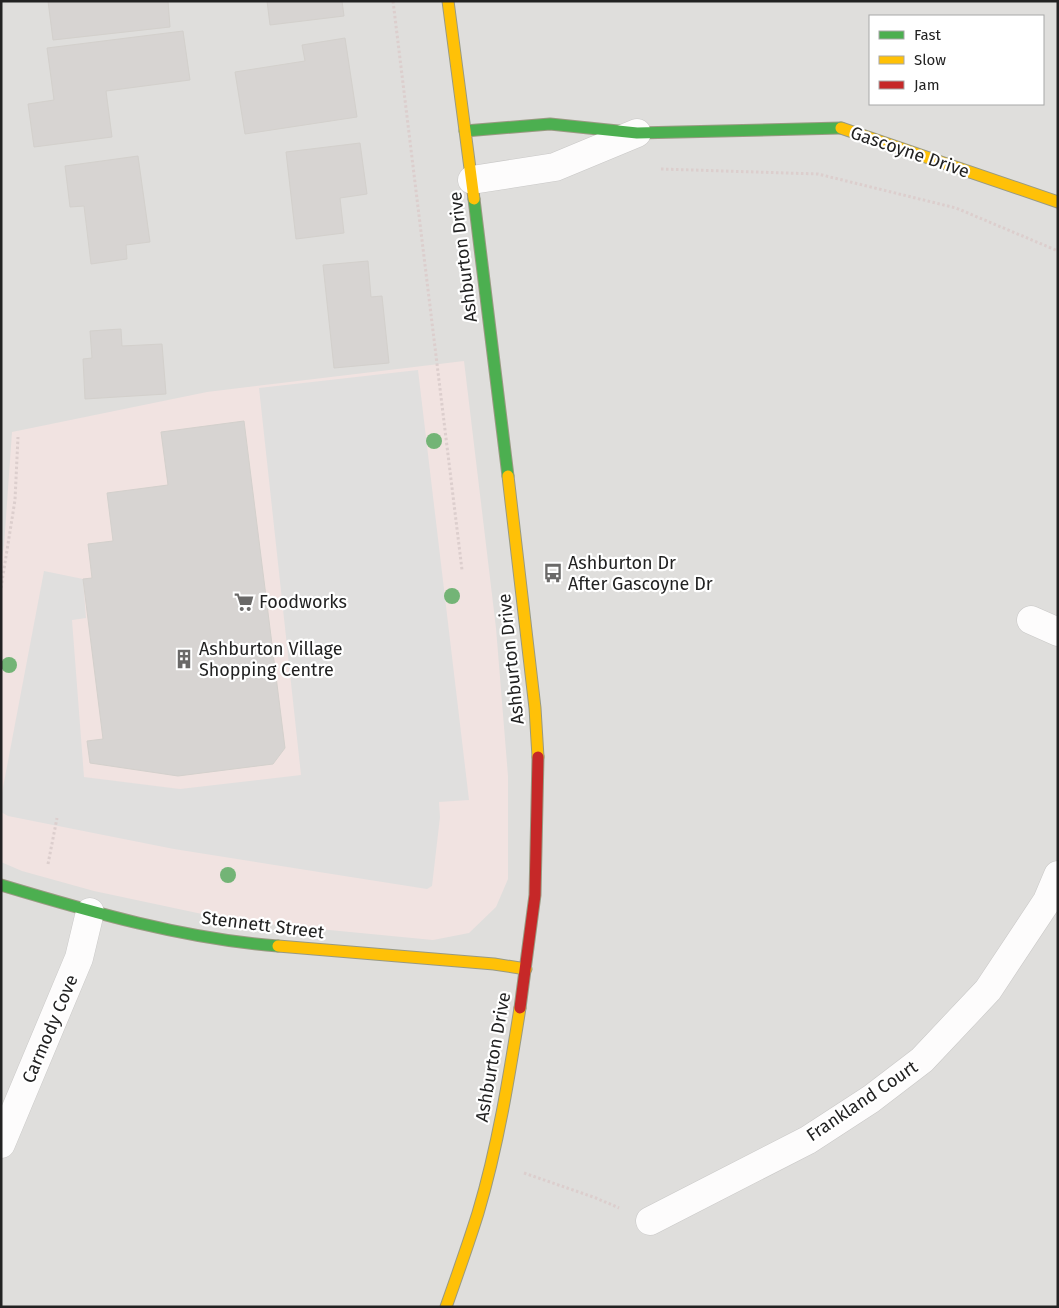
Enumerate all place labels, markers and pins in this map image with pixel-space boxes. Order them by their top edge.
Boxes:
place label: Ashburton Dr After Gascoyne Dr [568,552,713,595]
bus stop icon: Ashburton Dr After Gascoyne Dr [542,562,564,584]
supermarket icon: Foodworks [233,591,255,613]
place label: Foodworks [259,591,347,613]
place label: Ashburton Village Shopping Centre [199,638,342,681]
building icon: Ashburton Village Shopping Centre [173,648,195,670]

